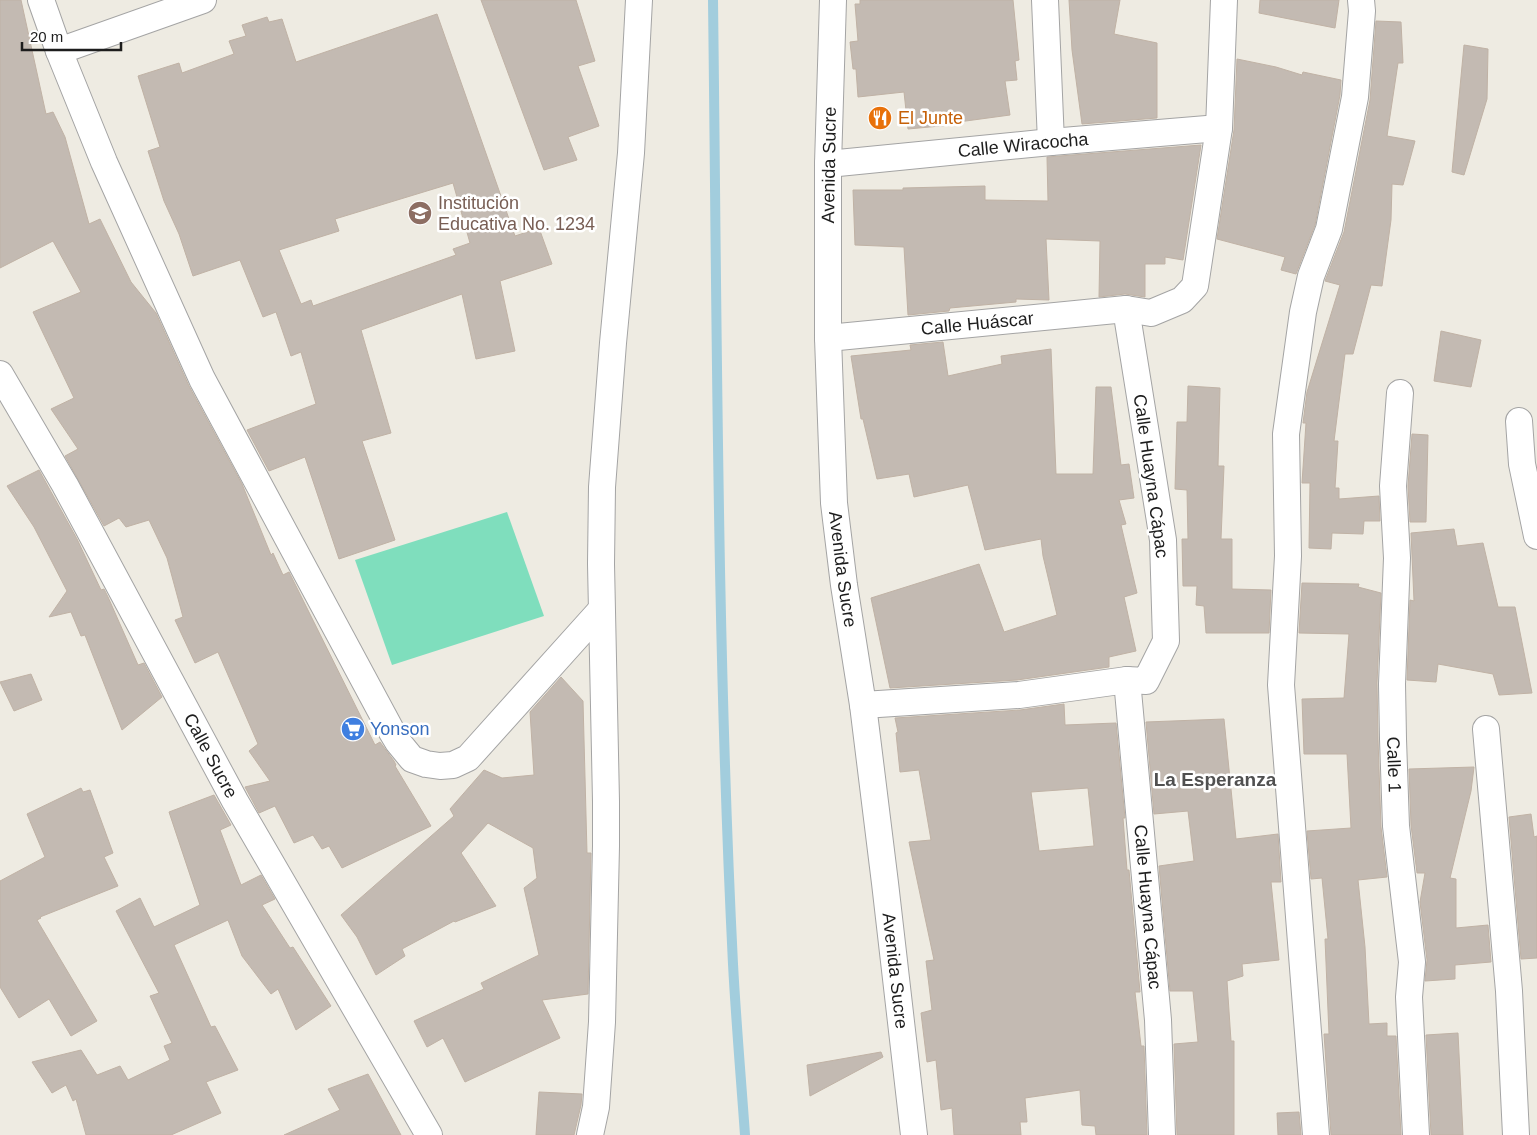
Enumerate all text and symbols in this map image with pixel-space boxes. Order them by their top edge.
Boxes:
scale bar [22,20,121,52]
text: 20 m [30,28,63,45]
restaurant icon: El Junte [867,105,893,131]
street label: Avenida Sucre [818,106,840,224]
place label: El Junte [898,108,963,128]
street label: Calle Wiracocha [957,129,1090,161]
place label: Institución Educativa No. 1234 [438,193,595,234]
school or university icon: Institución Educativa No. 1234 [407,200,433,226]
street label: Calle Huáscar [920,308,1035,339]
street label: Calle Huayna Cápac [1130,393,1172,559]
street label: Avenida Sucre [825,510,861,629]
street label: Calle Sucre [180,710,241,801]
supermarket icon: Yonson [340,716,366,742]
place label: Yonson [370,719,429,739]
street label: Calle 1 [1383,736,1405,793]
district label: La Esperanza [1154,769,1277,790]
street label: Calle Huayna Cápac [1130,824,1165,990]
street label: Avenida Sucre [878,912,912,1030]

